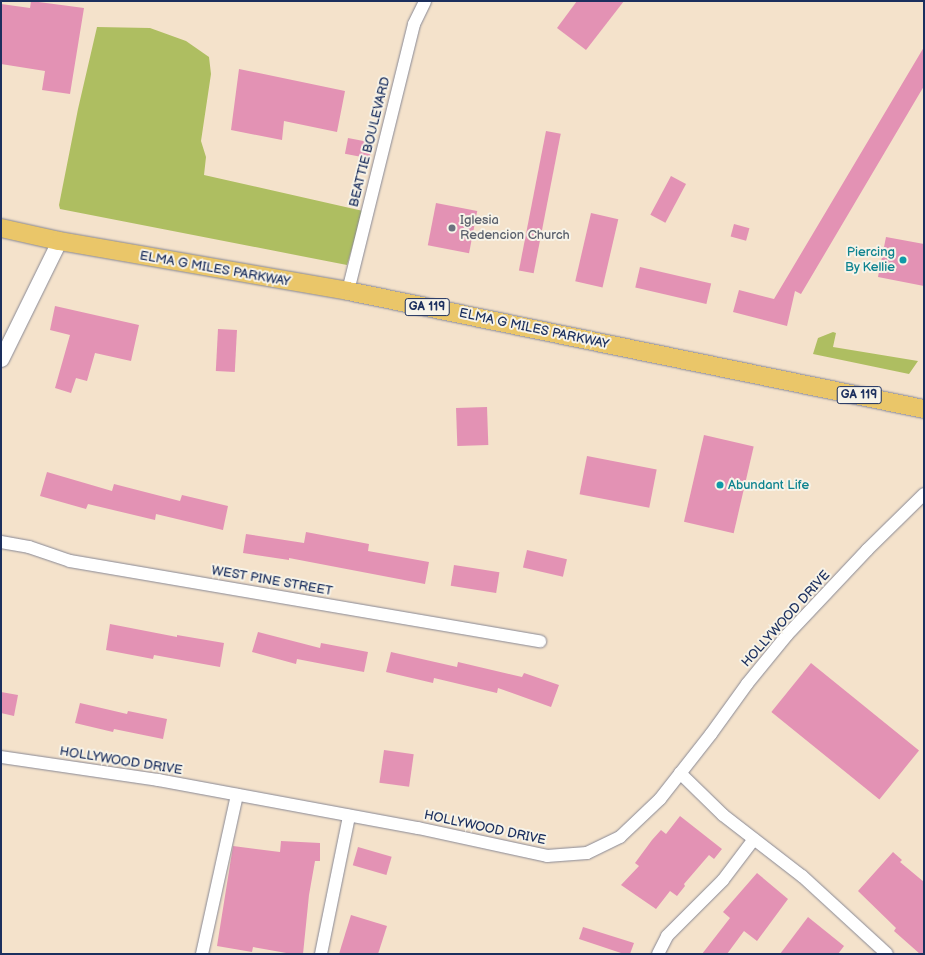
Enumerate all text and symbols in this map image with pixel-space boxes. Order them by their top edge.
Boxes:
street label: BEATTIE BOULEVARD [346,75,394,209]
place label: Iglesia Redencion Church [460,213,570,244]
marker: Iglesia Redencion Church [447,223,457,233]
place label: Piercing By Kellie [844,245,895,276]
street label: ELMA G MILES PARKWAY [138,248,292,290]
marker: Piercing By Kellie [898,255,908,265]
road number: GA 119 [404,297,450,317]
street label: ELMA G MILES PARKWAY [458,306,610,352]
road number: GA 119 [836,385,882,405]
place label: Abundant Life [728,477,809,493]
marker: Abundant Life [715,480,725,490]
street label: WEST PINE STREET [210,563,334,599]
street label: HOLLYWOOD DRIVE [739,568,833,670]
street label: HOLLYWOOD DRIVE [58,744,184,778]
street label: HOLLYWOOD DRIVE [423,807,547,849]

